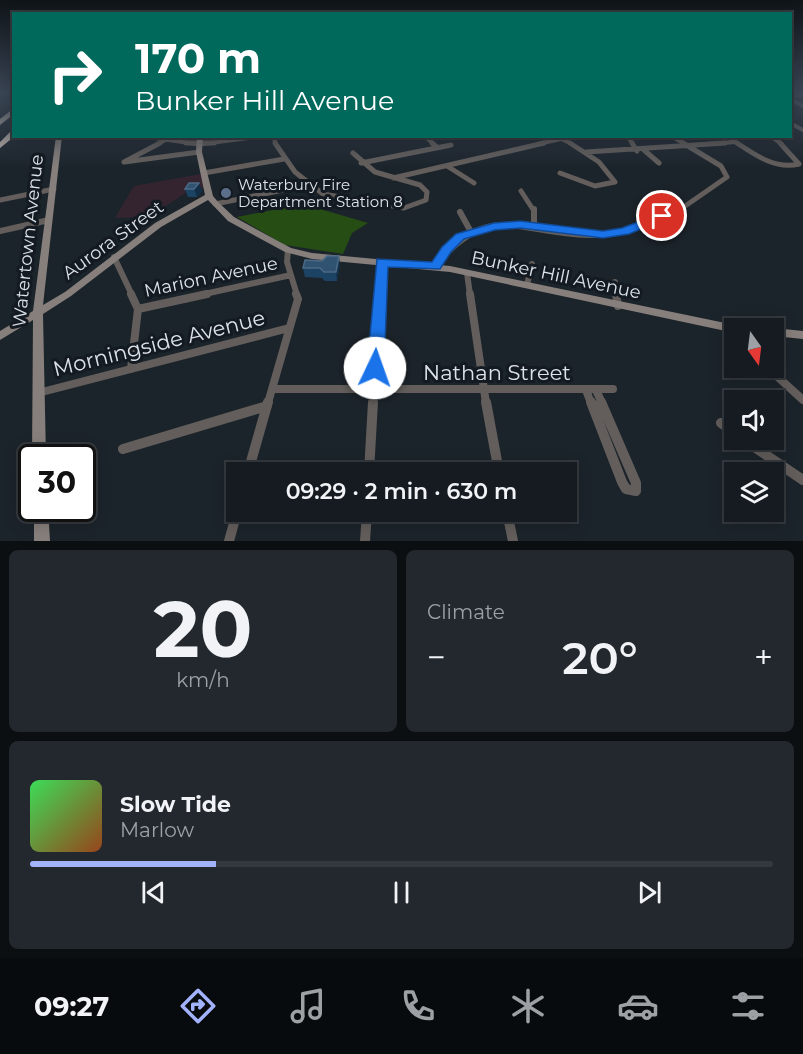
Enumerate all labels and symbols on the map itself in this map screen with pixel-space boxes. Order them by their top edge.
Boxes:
street label: Watertown Avenue [8,153,48,328]
place label: Waterbury Fire Department Station 8 [238,175,403,211]
marker: Waterbury Fire Department Station 8 [219,186,233,200]
pin [636,190,687,241]
street label: Aurora Street [58,196,168,284]
street label: Bunker Hill Avenue [469,246,643,304]
street label: Marion Avenue [142,252,280,302]
street label: Morningside Avenue [50,305,268,381]
north arrow [724,318,784,378]
position arrow [343,336,407,400]
street label: Nathan Street [423,360,571,385]
speed limit sign: 30 [18,444,96,522]

